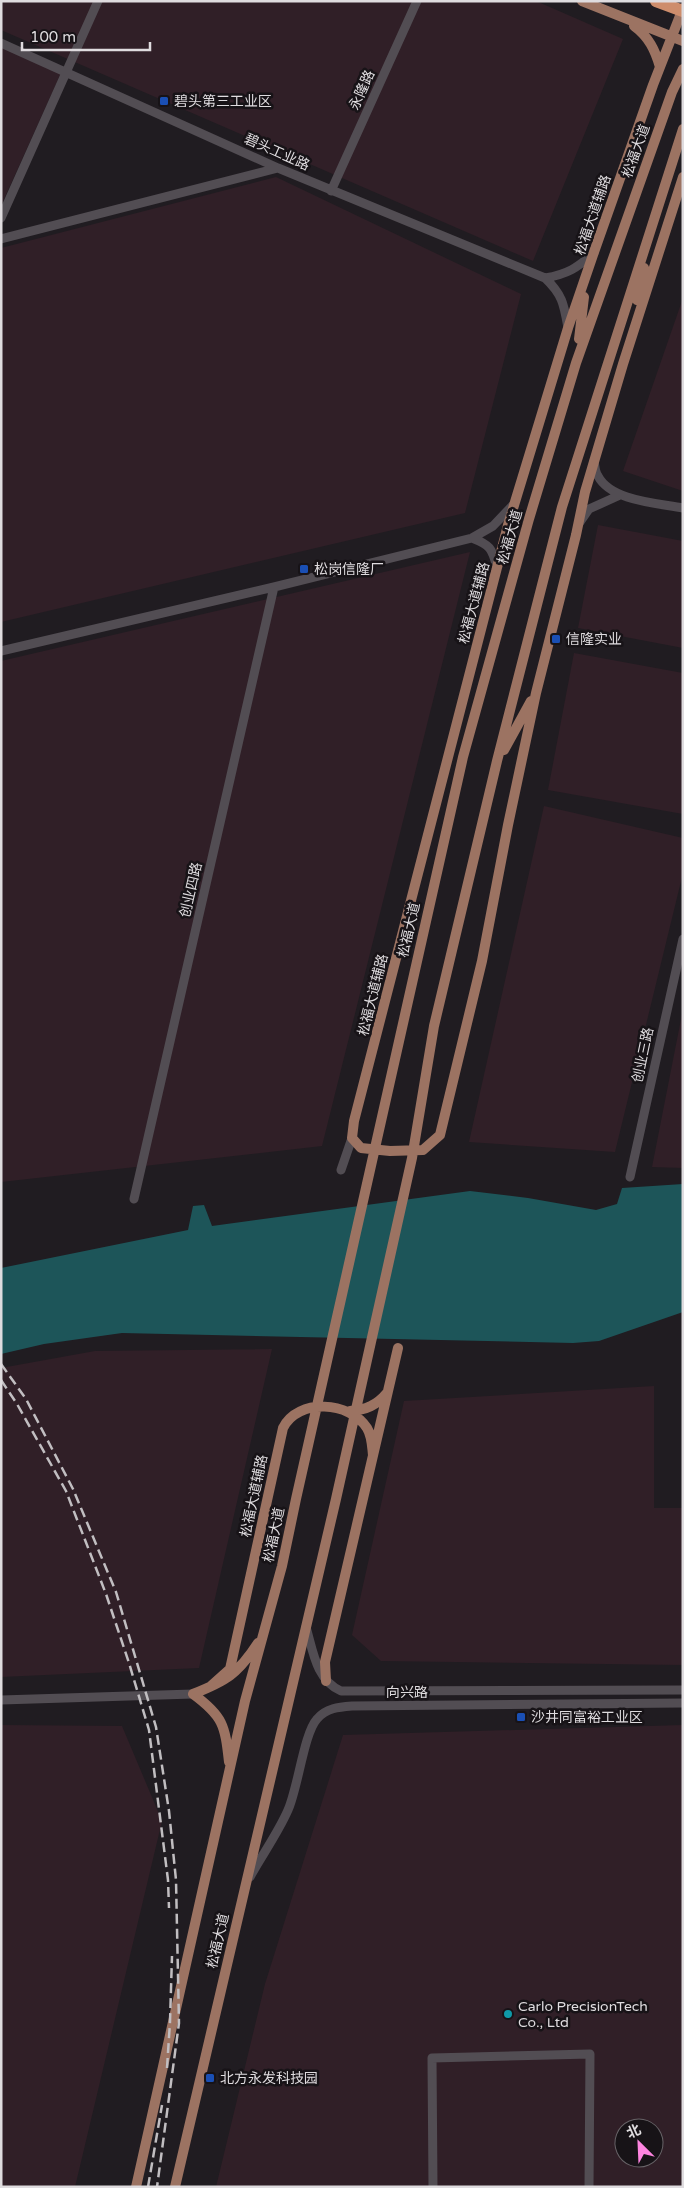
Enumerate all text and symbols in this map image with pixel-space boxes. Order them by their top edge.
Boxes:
scale bar [22,20,150,52]
text: 100 m [30,28,76,46]
street label: 永隆路 [346,67,378,113]
place label: 碧头第三工业区 [174,93,272,110]
marker: 碧头第三工业区 [158,95,170,107]
street label: 松福大道 [618,122,654,180]
street label: 碧头工业路 [242,130,312,174]
street label: 松福大道辅路 [571,173,615,257]
street label: 松福大道 [494,508,526,566]
street label: 松福大道辅路 [455,560,493,646]
place label: 松岗信隆厂 [314,561,384,578]
marker: 松岗信隆厂 [298,563,310,575]
place label: 信隆实业 [566,631,622,648]
marker: 信隆实业 [550,633,562,645]
street label: 创业四路 [176,861,206,919]
street label: 松福大道 [394,901,424,959]
street label: 松福大道辅路 [355,952,391,1038]
street label: 创业三路 [629,1026,657,1084]
street label: 松福大道辅路 [237,1453,271,1539]
street label: 松福大道 [260,1506,288,1564]
street label: 向兴路 [386,1684,428,1701]
place label: 沙井同富裕工业区 [531,1709,643,1726]
marker: 沙井同富裕工业区 [515,1711,527,1723]
street label: 松福大道 [203,1912,233,1970]
place label: Carlo PrecisionTech Co., Ltd [518,1998,648,2031]
marker: Carlo PrecisionTech Co., Ltd [502,2008,514,2020]
place label: 北方永发科技园 [220,2070,318,2087]
marker: 北方永发科技园 [204,2072,216,2084]
north arrow [614,2118,664,2168]
text: 北 [624,2121,644,2142]

